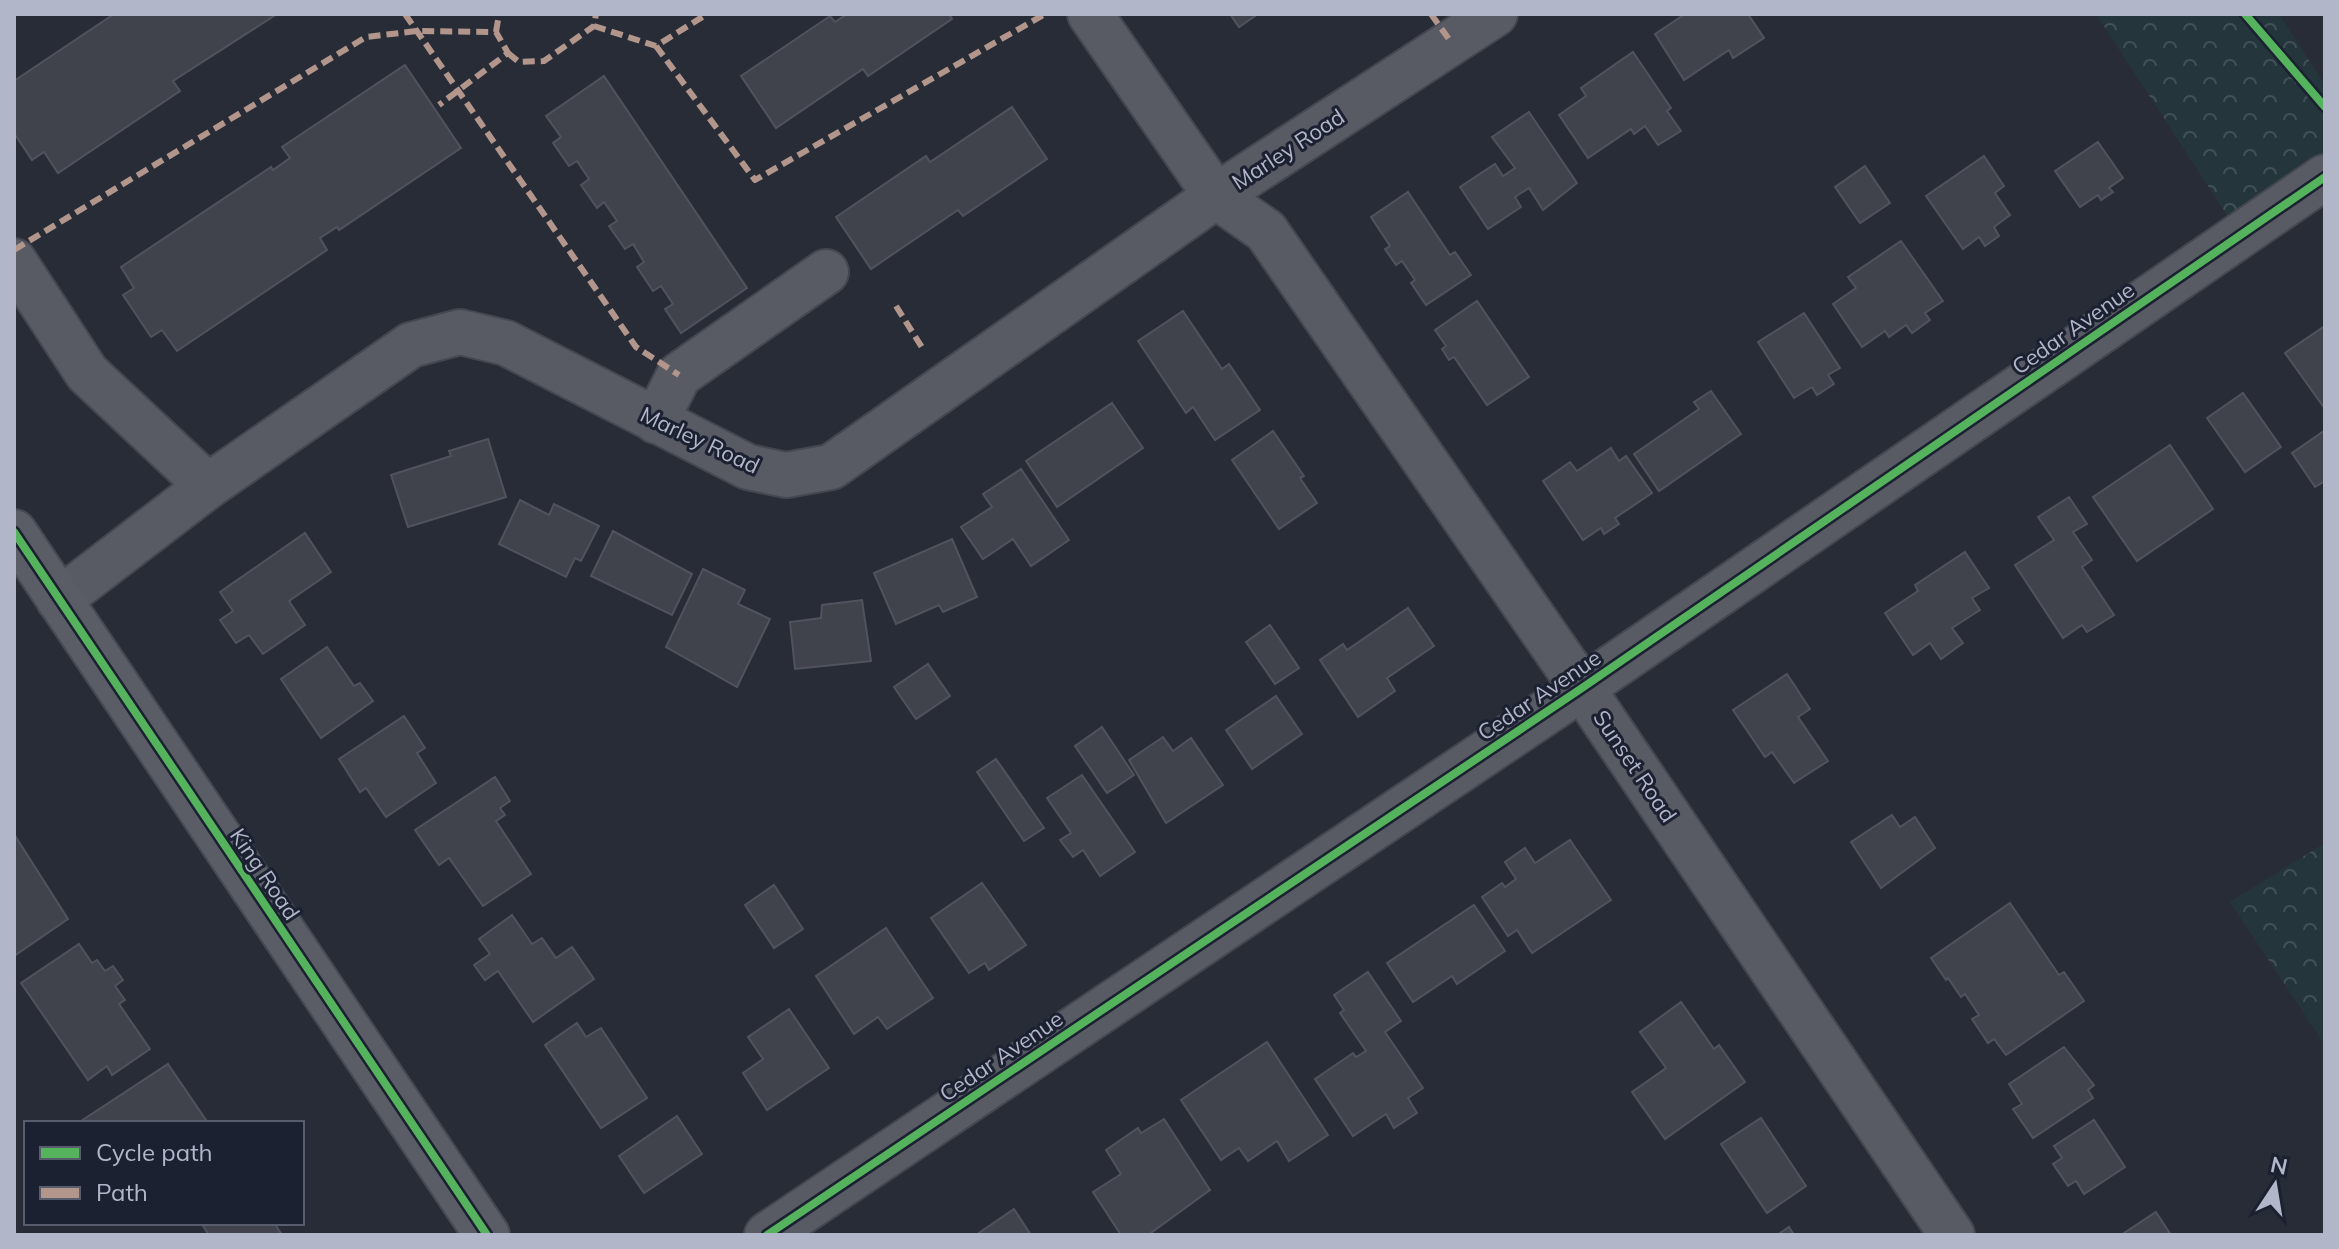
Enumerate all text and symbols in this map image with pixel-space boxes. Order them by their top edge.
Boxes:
street label: Marley Road [1226,102,1350,196]
street label: Cedar Avenue [2006,276,2140,380]
street label: Marley Road [636,400,764,480]
street label: Cedar Avenue [1472,643,1606,747]
street label: Sunset Road [1587,704,1683,828]
street label: King Road [224,823,306,925]
street label: Cedar Avenue [934,1004,1068,1108]
legend [24,1121,304,1225]
text: Cycle path [96,1137,213,1167]
north arrow [2235,1145,2315,1225]
text: N [2268,1150,2290,1181]
text: Path [96,1177,148,1207]

